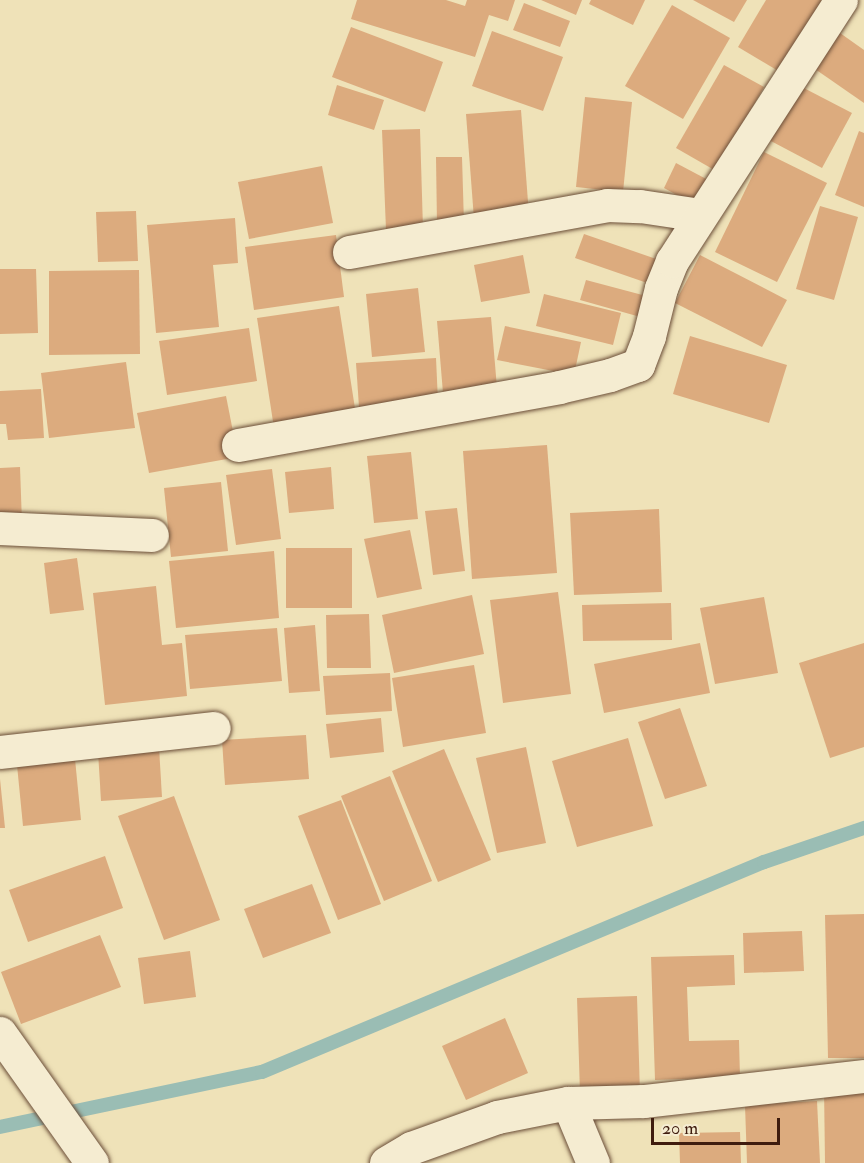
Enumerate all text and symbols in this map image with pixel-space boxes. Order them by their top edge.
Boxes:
scale bar [654,1106,783,1144]
text: 20 m [662,1117,698,1140]

